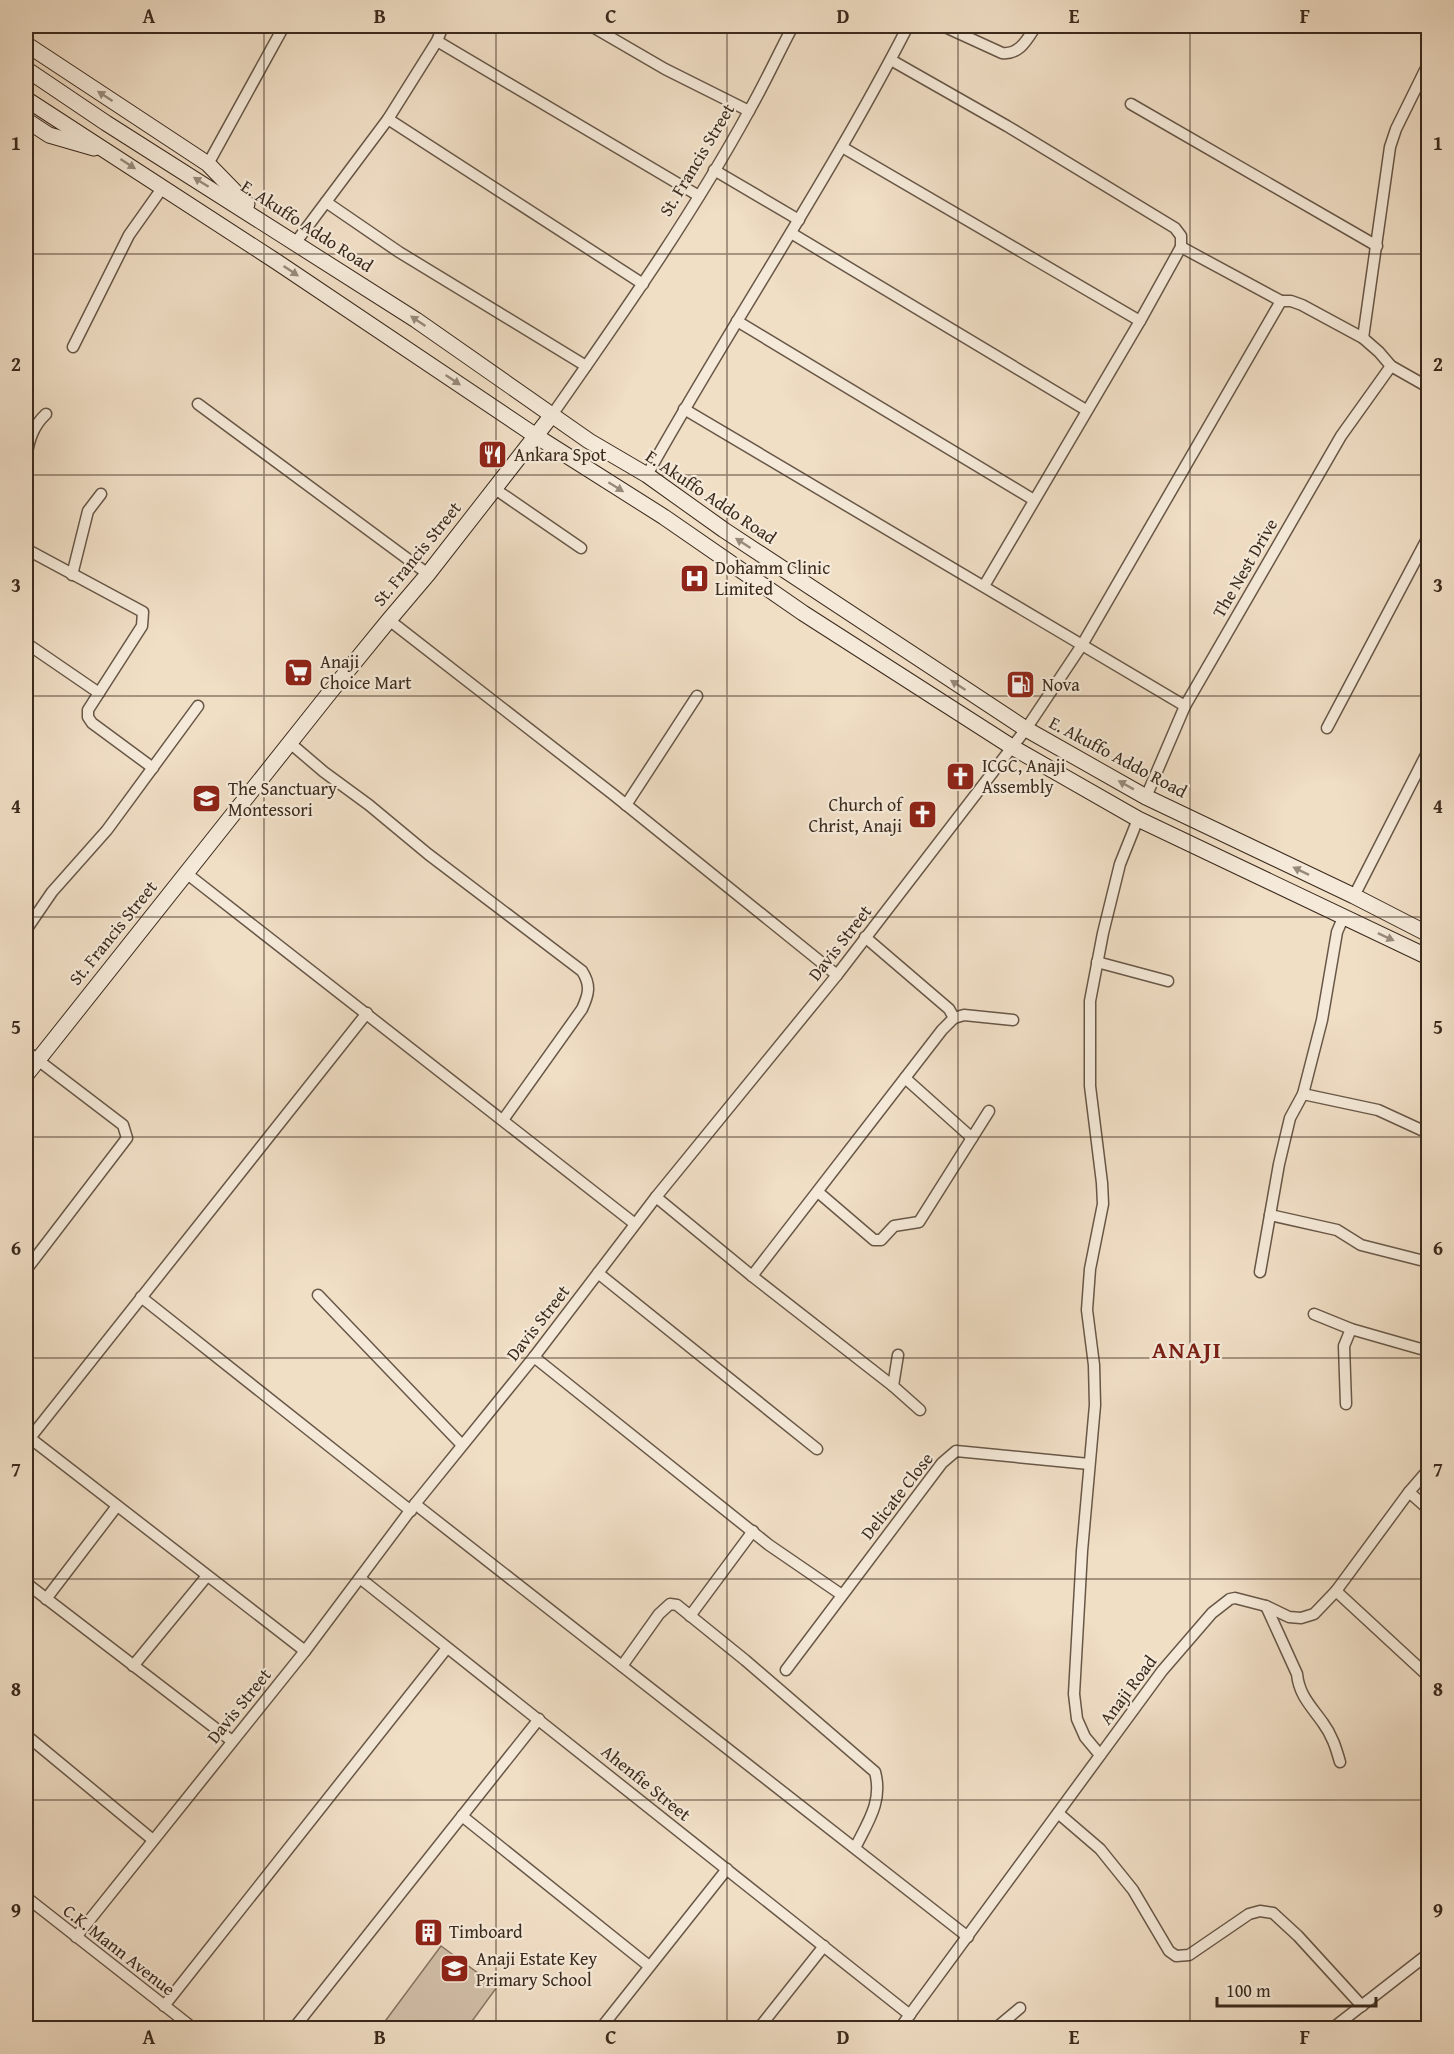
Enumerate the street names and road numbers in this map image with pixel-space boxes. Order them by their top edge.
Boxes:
street label: St. Francis Street [652,97,741,221]
street label: E. Akuffo Addo Road [236,173,379,279]
street label: E. Akuffo Addo Road [640,443,783,551]
street label: St. Francis Street [366,495,468,612]
street label: The Nest Drive [1205,513,1284,622]
street label: E. Akuffo Addo Road [1044,709,1192,805]
street label: St. Francis Street [62,874,164,991]
street label: Davis Street [801,898,878,986]
street label: Davis Street [499,1278,576,1366]
street label: Delicate Close [854,1446,939,1545]
street label: Anaji Road [1092,1649,1163,1730]
street label: Davis Street [200,1662,278,1749]
street label: Ahenfie Street [596,1738,697,1828]
street label: C.K. Mann Avenue [57,1897,181,2002]

